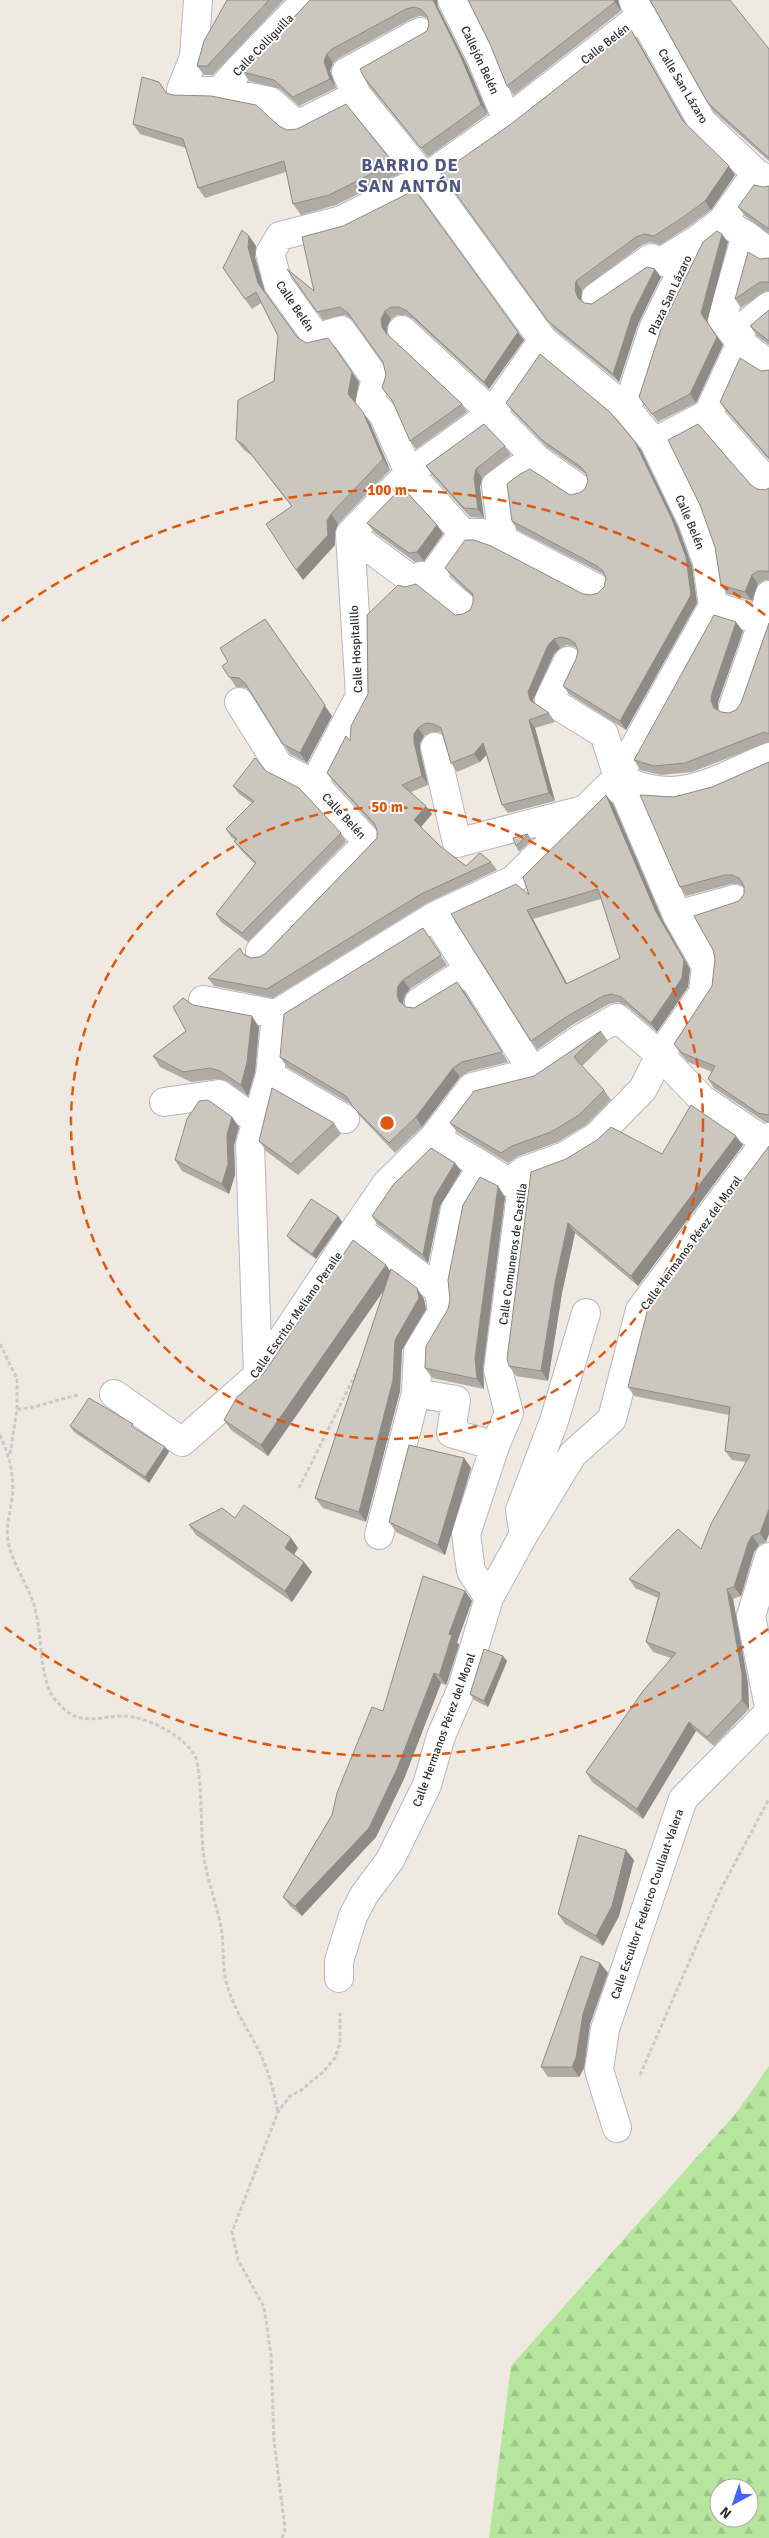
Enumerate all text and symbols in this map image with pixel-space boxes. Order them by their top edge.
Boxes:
street label: Calle Colliguilla [230,11,297,80]
street label: Calle Belén [578,21,633,68]
street label: Callejón Belén [457,23,502,97]
street label: Calle San Lázaro [654,46,711,126]
district label: BARRIO DE SAN ANTÓN [358,154,462,197]
street label: Plaza San Lázaro [645,253,696,338]
street label: Calle Belén [272,278,317,334]
text: 100 m [367,481,407,499]
street label: Calle Belén [671,493,708,552]
street label: Calle Hospitalillo [347,605,366,693]
street label: Calle Belén [318,790,369,843]
text: 50 m [371,798,403,816]
centre of rings [378,1114,396,1132]
street label: Calle Hermanos Pérez del Moral [638,1173,746,1313]
street label: Calle Comuneros de Castilla [496,1182,531,1326]
street label: Calle Escritor Meliano Peraile [247,1249,346,1381]
street label: Calle Hermanos Pérez del Moral [410,1651,479,1809]
street label: Calle Escultor Federico Coullaut-Valera [608,1807,687,2001]
north arrow [709,2478,759,2528]
text: N [717,2503,735,2522]

